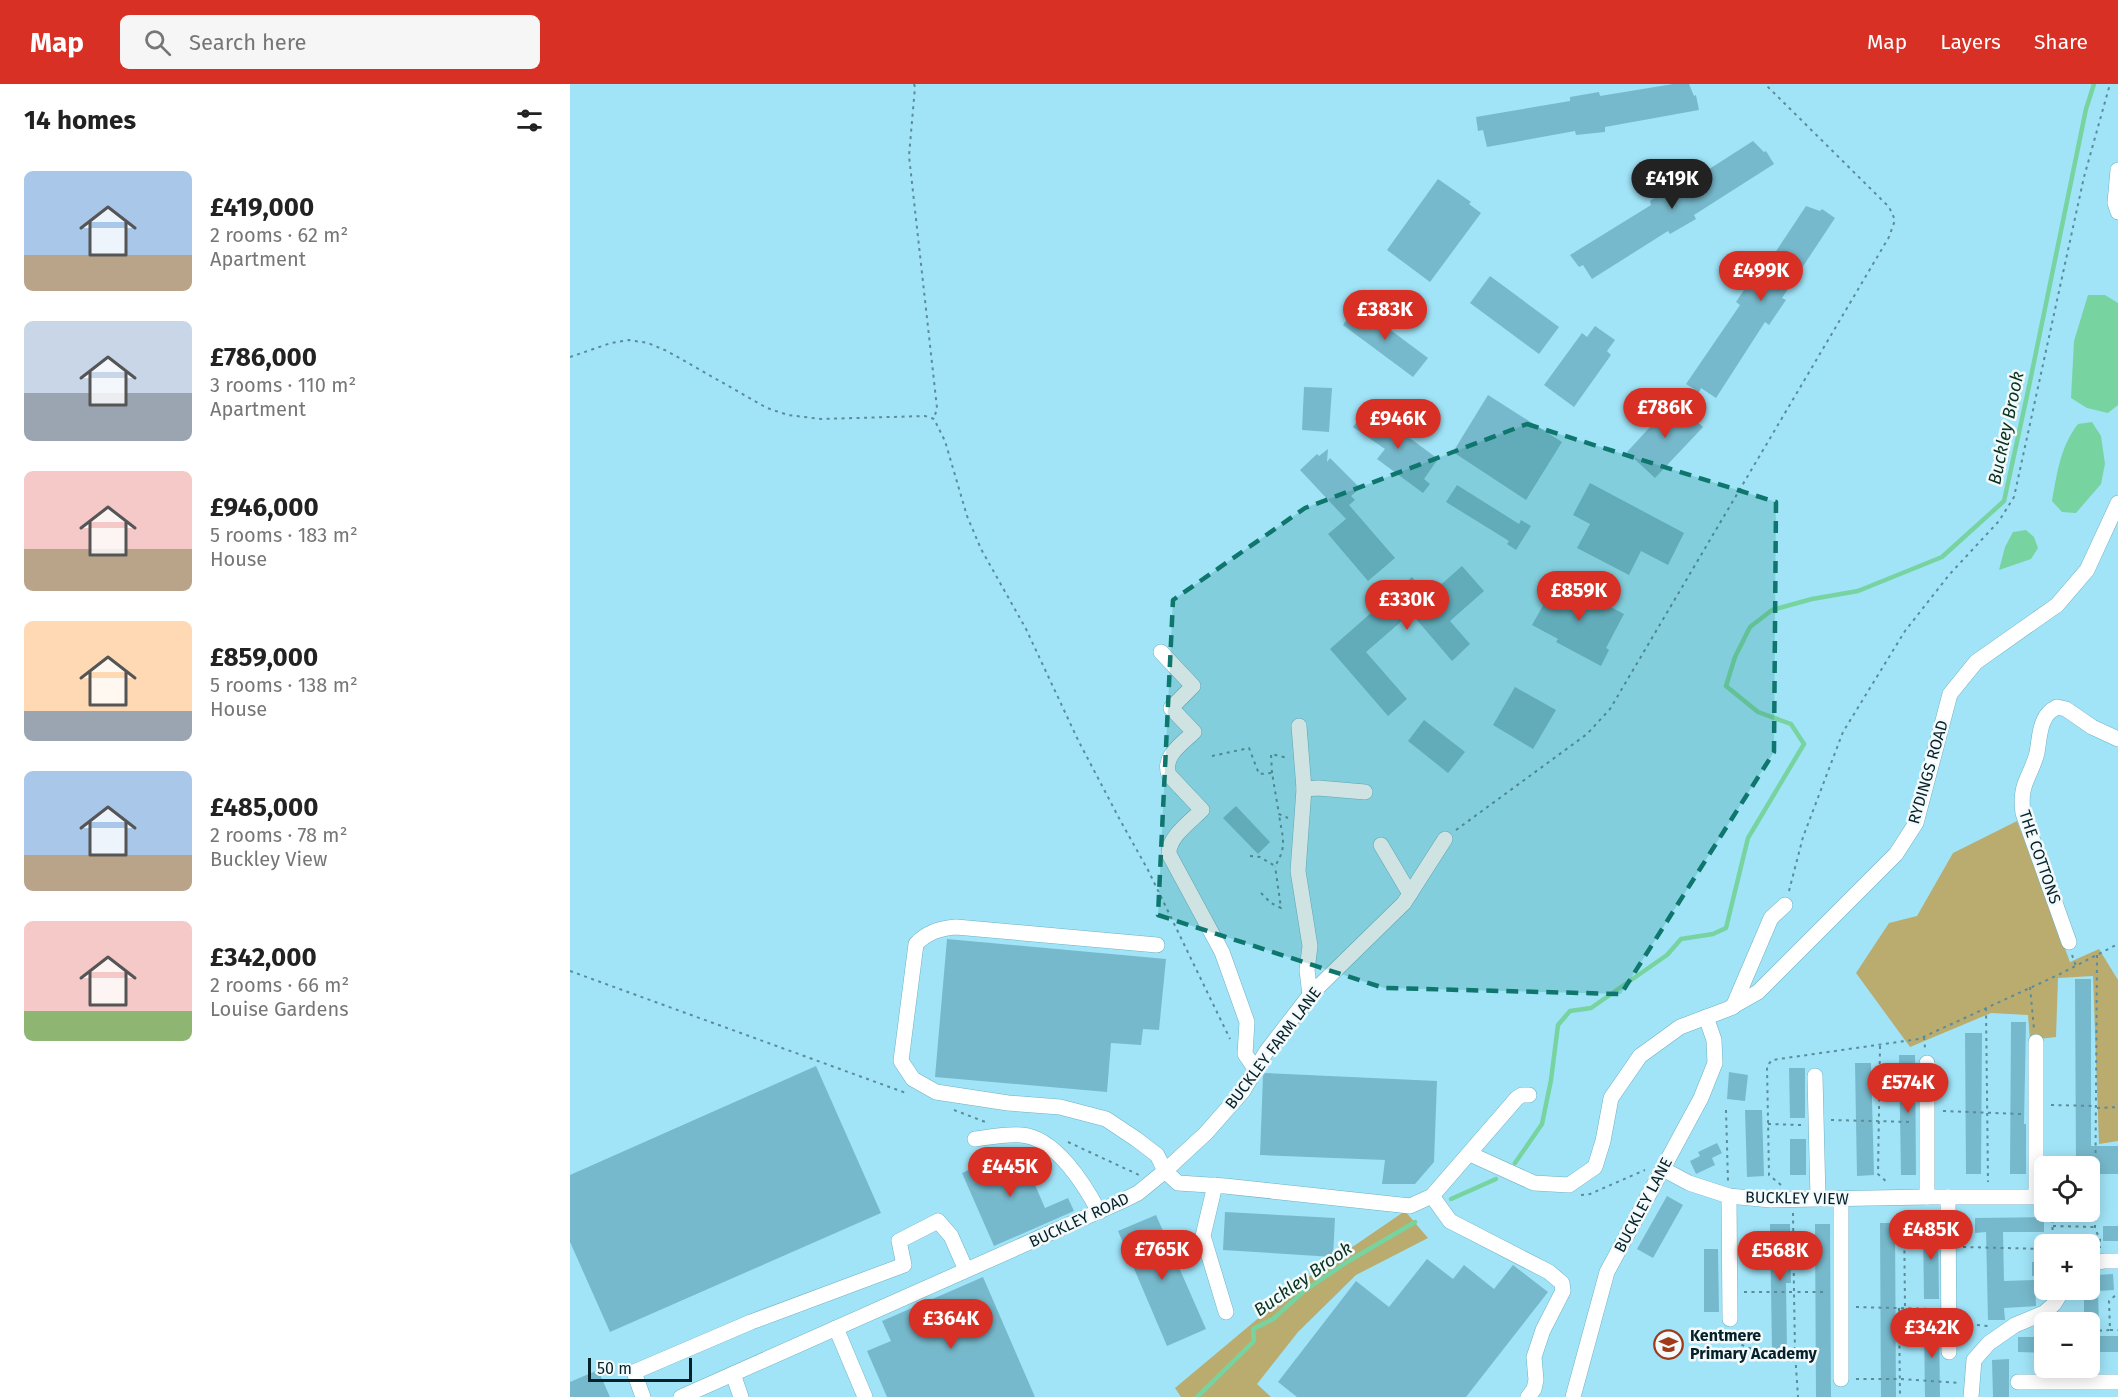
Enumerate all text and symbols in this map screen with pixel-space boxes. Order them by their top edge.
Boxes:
search box [120,15,540,69]
text: Map [30,26,84,59]
icon: search [141,26,174,59]
text: Search here [189,29,307,56]
text: Map [1867,29,1907,55]
text: Layers [1940,29,2001,55]
text: Share [2034,29,2088,55]
icon: filters [513,104,546,137]
text: 14 homes [24,105,136,136]
pin: £419K [1630,159,1714,210]
text: £419K [1645,166,1699,190]
text: £419,000 [210,192,314,223]
icon: home [72,195,144,267]
text: 2 rooms · 62 m² [210,223,348,247]
text: Apartment [210,247,306,271]
pin: £499K [1719,251,1803,302]
text: £499K [1733,258,1789,282]
pin: £383K [1343,290,1427,341]
text: £383K [1357,297,1413,321]
text: £786,000 [210,342,317,373]
icon: home [72,345,144,417]
water label: Buckley Brook [1983,369,2029,487]
text: 3 rooms · 110 m² [210,373,356,397]
pin: £786K [1623,388,1707,439]
text: £786K [1637,395,1693,419]
text: Apartment [210,397,306,421]
pin: £946K [1356,399,1440,450]
text: £946K [1370,406,1426,430]
text: £946,000 [210,492,319,523]
icon: home [72,495,144,567]
text: 5 rooms · 183 m² [210,523,358,547]
text: House [210,547,267,571]
pin: £859K [1537,571,1621,622]
text: £859K [1551,578,1607,602]
pin: £330K [1365,580,1449,631]
text: £330K [1379,587,1435,611]
text: £859,000 [210,642,318,673]
icon: home [72,645,144,717]
text: 5 rooms · 138 m² [210,673,358,697]
text: House [210,697,267,721]
street label: RYDINGS ROAD [1904,718,1952,826]
text: £485,000 [210,792,318,823]
icon: home [72,795,144,867]
street label: THE COTTONS [2015,808,2065,907]
text: 2 rooms · 78 m² [210,823,347,847]
text: Buckley View [210,847,327,871]
text: £342,000 [210,942,317,973]
icon: home [72,945,144,1017]
text: 2 rooms · 66 m² [210,973,349,997]
street label: BUCKLEY FARM LANE [1221,983,1325,1113]
text: Louise Gardens [210,997,349,1021]
pin: £574K [1866,1063,1950,1114]
text: £574K [1881,1070,1935,1094]
pin: £445K [968,1147,1052,1198]
text: £445K [982,1154,1038,1178]
street label: BUCKLEY LANE [1610,1154,1676,1256]
map controls [2034,1156,2100,1378]
button: locate [2034,1156,2100,1222]
street label: BUCKLEY VIEW [1745,1188,1849,1208]
street label: BUCKLEY ROAD [1026,1189,1132,1251]
pin: £485K [1889,1210,1973,1261]
text: £485K [1903,1217,1959,1241]
pin: £765K [1120,1230,1204,1281]
pin: £568K [1738,1231,1822,1282]
button: + [2034,1234,2100,1300]
text: £765K [1135,1237,1189,1261]
water label: Buckley Brook [1250,1237,1357,1321]
text: £568K [1752,1238,1808,1262]
pin: £364K [909,1299,993,1350]
text: £364K [923,1306,979,1330]
pin: £342K [1890,1308,1974,1359]
button: − [2034,1312,2100,1378]
text: £342K [1904,1315,1960,1339]
place label: Kentmere Primary Academy [1690,1326,1818,1363]
school or university icon: Kentmere Primary Academy [1653,1328,1685,1360]
scale bar [588,1355,692,1382]
text: 50 m [597,1359,632,1378]

